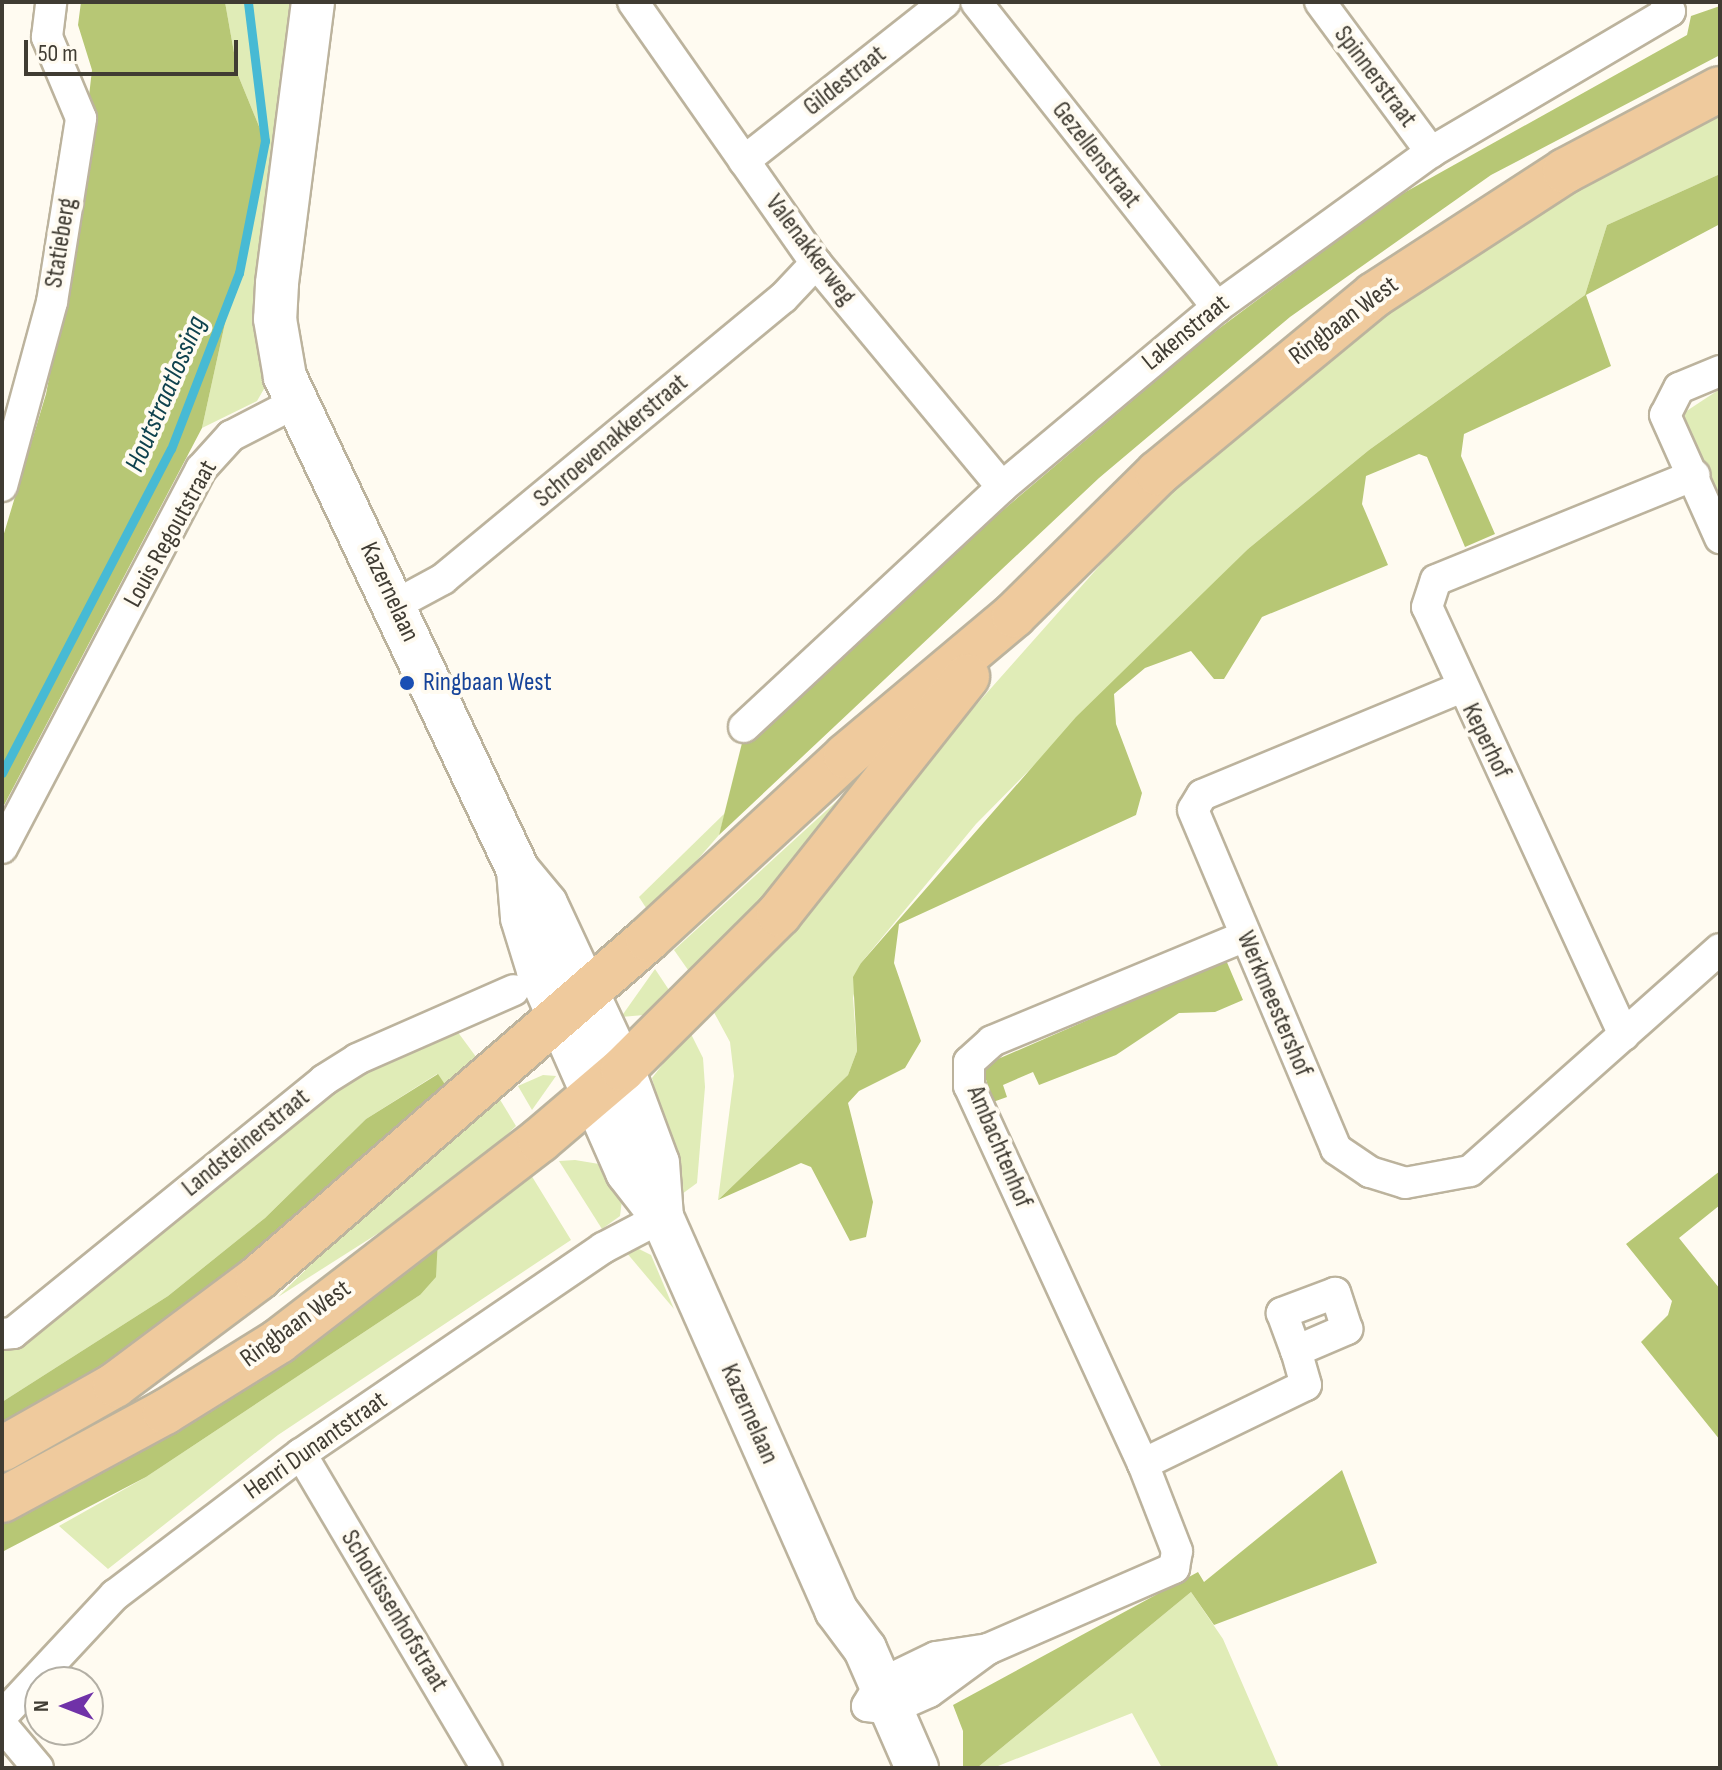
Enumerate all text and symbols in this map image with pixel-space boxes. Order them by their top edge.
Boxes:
street label: Spinnerstraat [1327,20,1423,134]
scale bar [28,24,242,74]
text: 50 m [38,39,78,68]
street label: Gildestraat [797,39,893,123]
street label: Gezellenstraat [1045,96,1147,214]
street label: Valenakkerweg [758,189,862,311]
street label: Statieberg [39,196,83,290]
street label: Ringbaan West [1283,270,1405,372]
street label: Lakenstraat [1136,288,1236,378]
water label: Houtstraatlossing [118,311,214,477]
street label: Schroevenakkerstraat [528,368,694,514]
street label: Louis Regoutstraat [118,455,224,613]
street label: Kazernelaan [352,537,426,647]
place label: Ringbaan West [423,667,552,699]
marker: Ringbaan West [398,674,416,692]
street label: Keperhof [1454,698,1518,784]
street label: Werkmeestershof [1229,926,1319,1082]
street label: Ambachtenhof [959,1081,1039,1213]
street label: Landsteinerstraat [176,1082,316,1204]
street label: Ringbaan West [235,1274,357,1374]
street label: Kazernelaan [713,1359,785,1469]
street label: Henri Dunantstraat [239,1385,393,1507]
street label: Scholtissenhofstraat [334,1525,454,1697]
north arrow [24,1666,104,1746]
text: N [28,1700,55,1712]

